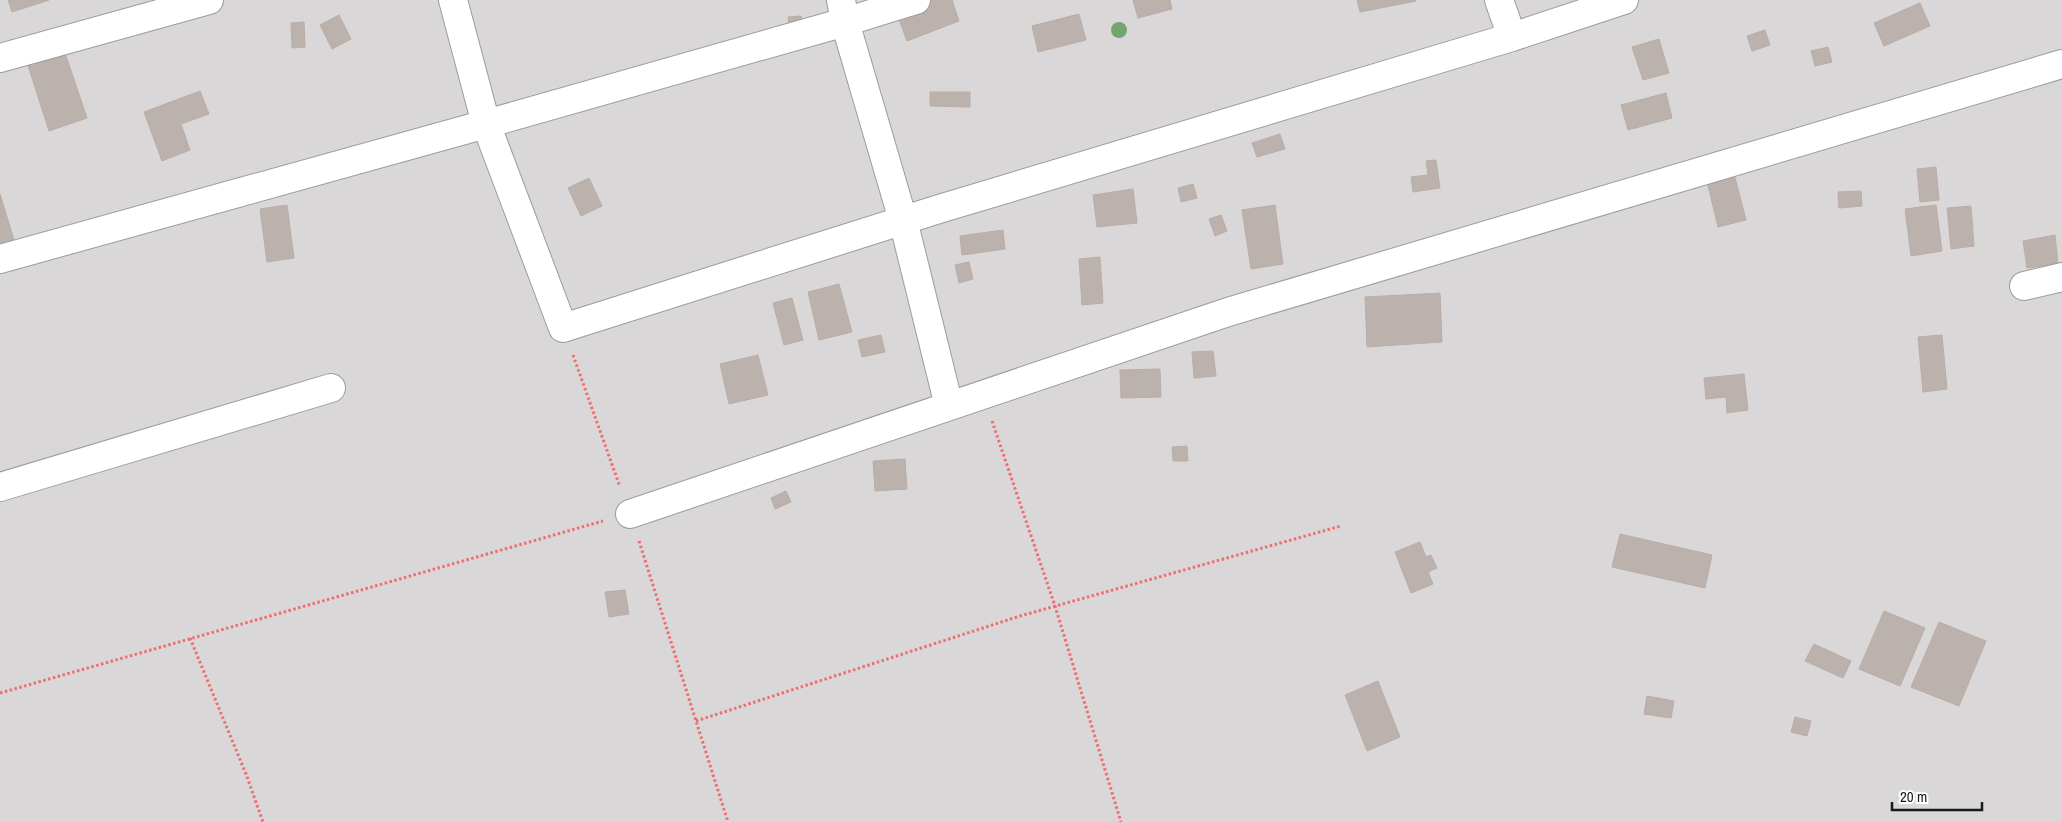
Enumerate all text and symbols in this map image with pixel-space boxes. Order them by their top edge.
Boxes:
scale bar [1892,780,1982,812]
text: 20 m [1900,786,1927,807]

